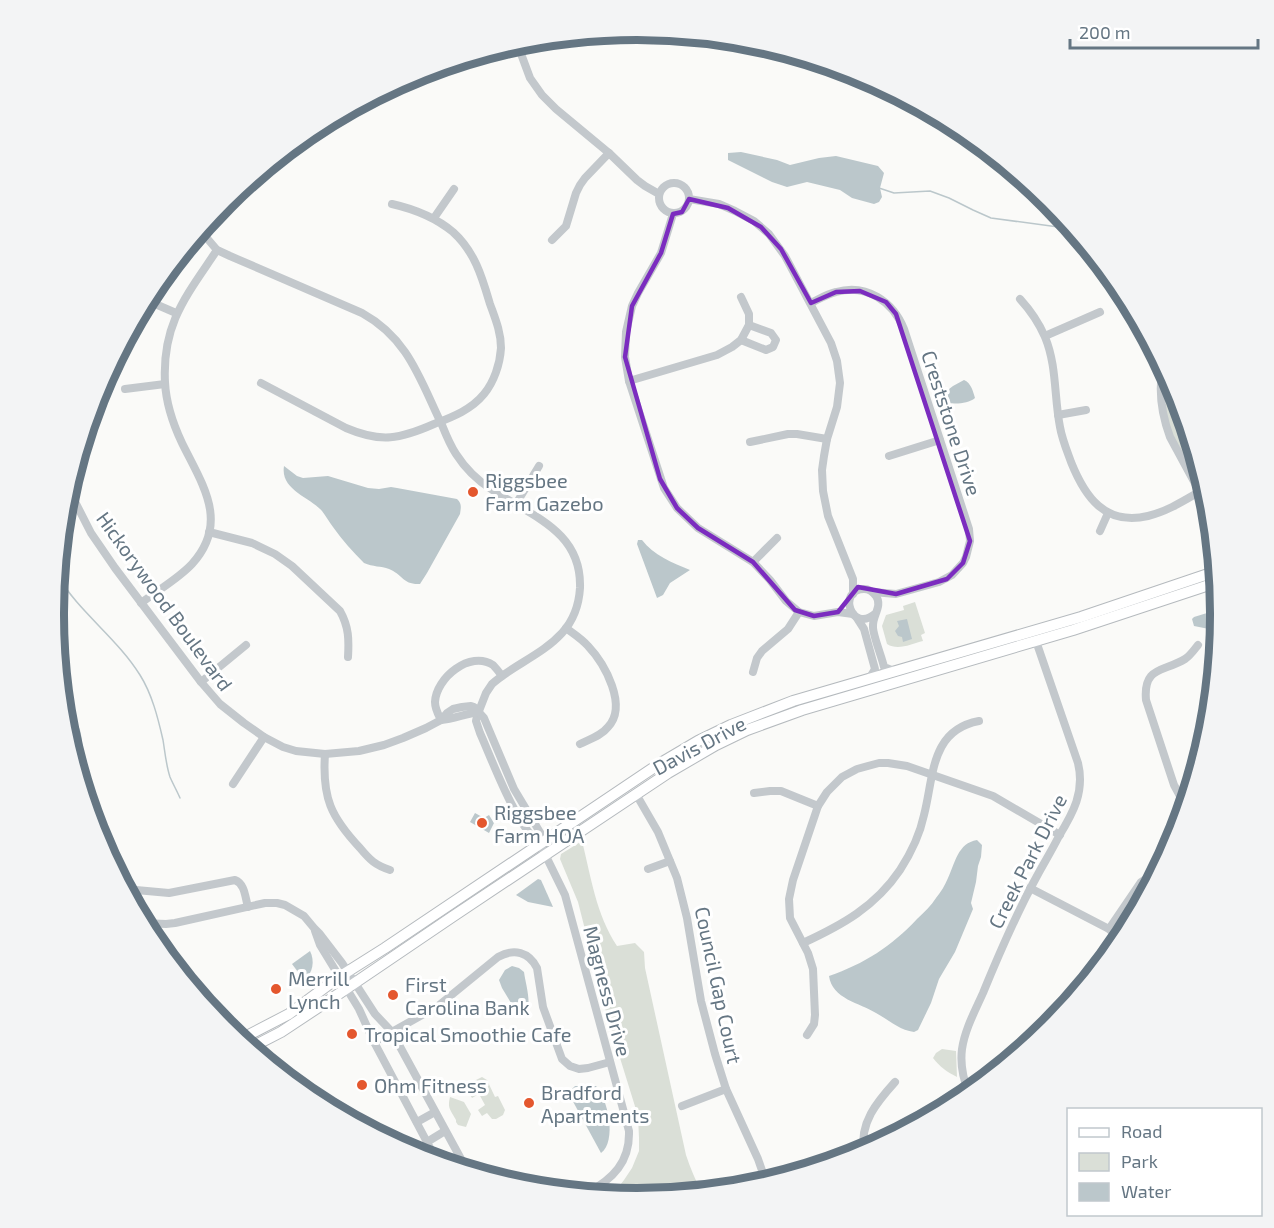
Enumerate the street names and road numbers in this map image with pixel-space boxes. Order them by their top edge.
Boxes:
street label: Creststone Drive [917,347,987,499]
street label: Hickorywood Boulevard [92,507,238,695]
street label: Davis Drive [648,710,750,780]
street label: Creek Park Drive [983,790,1071,932]
street label: Council Gap Court [691,904,747,1066]
street label: Magness Drive [579,923,637,1059]

